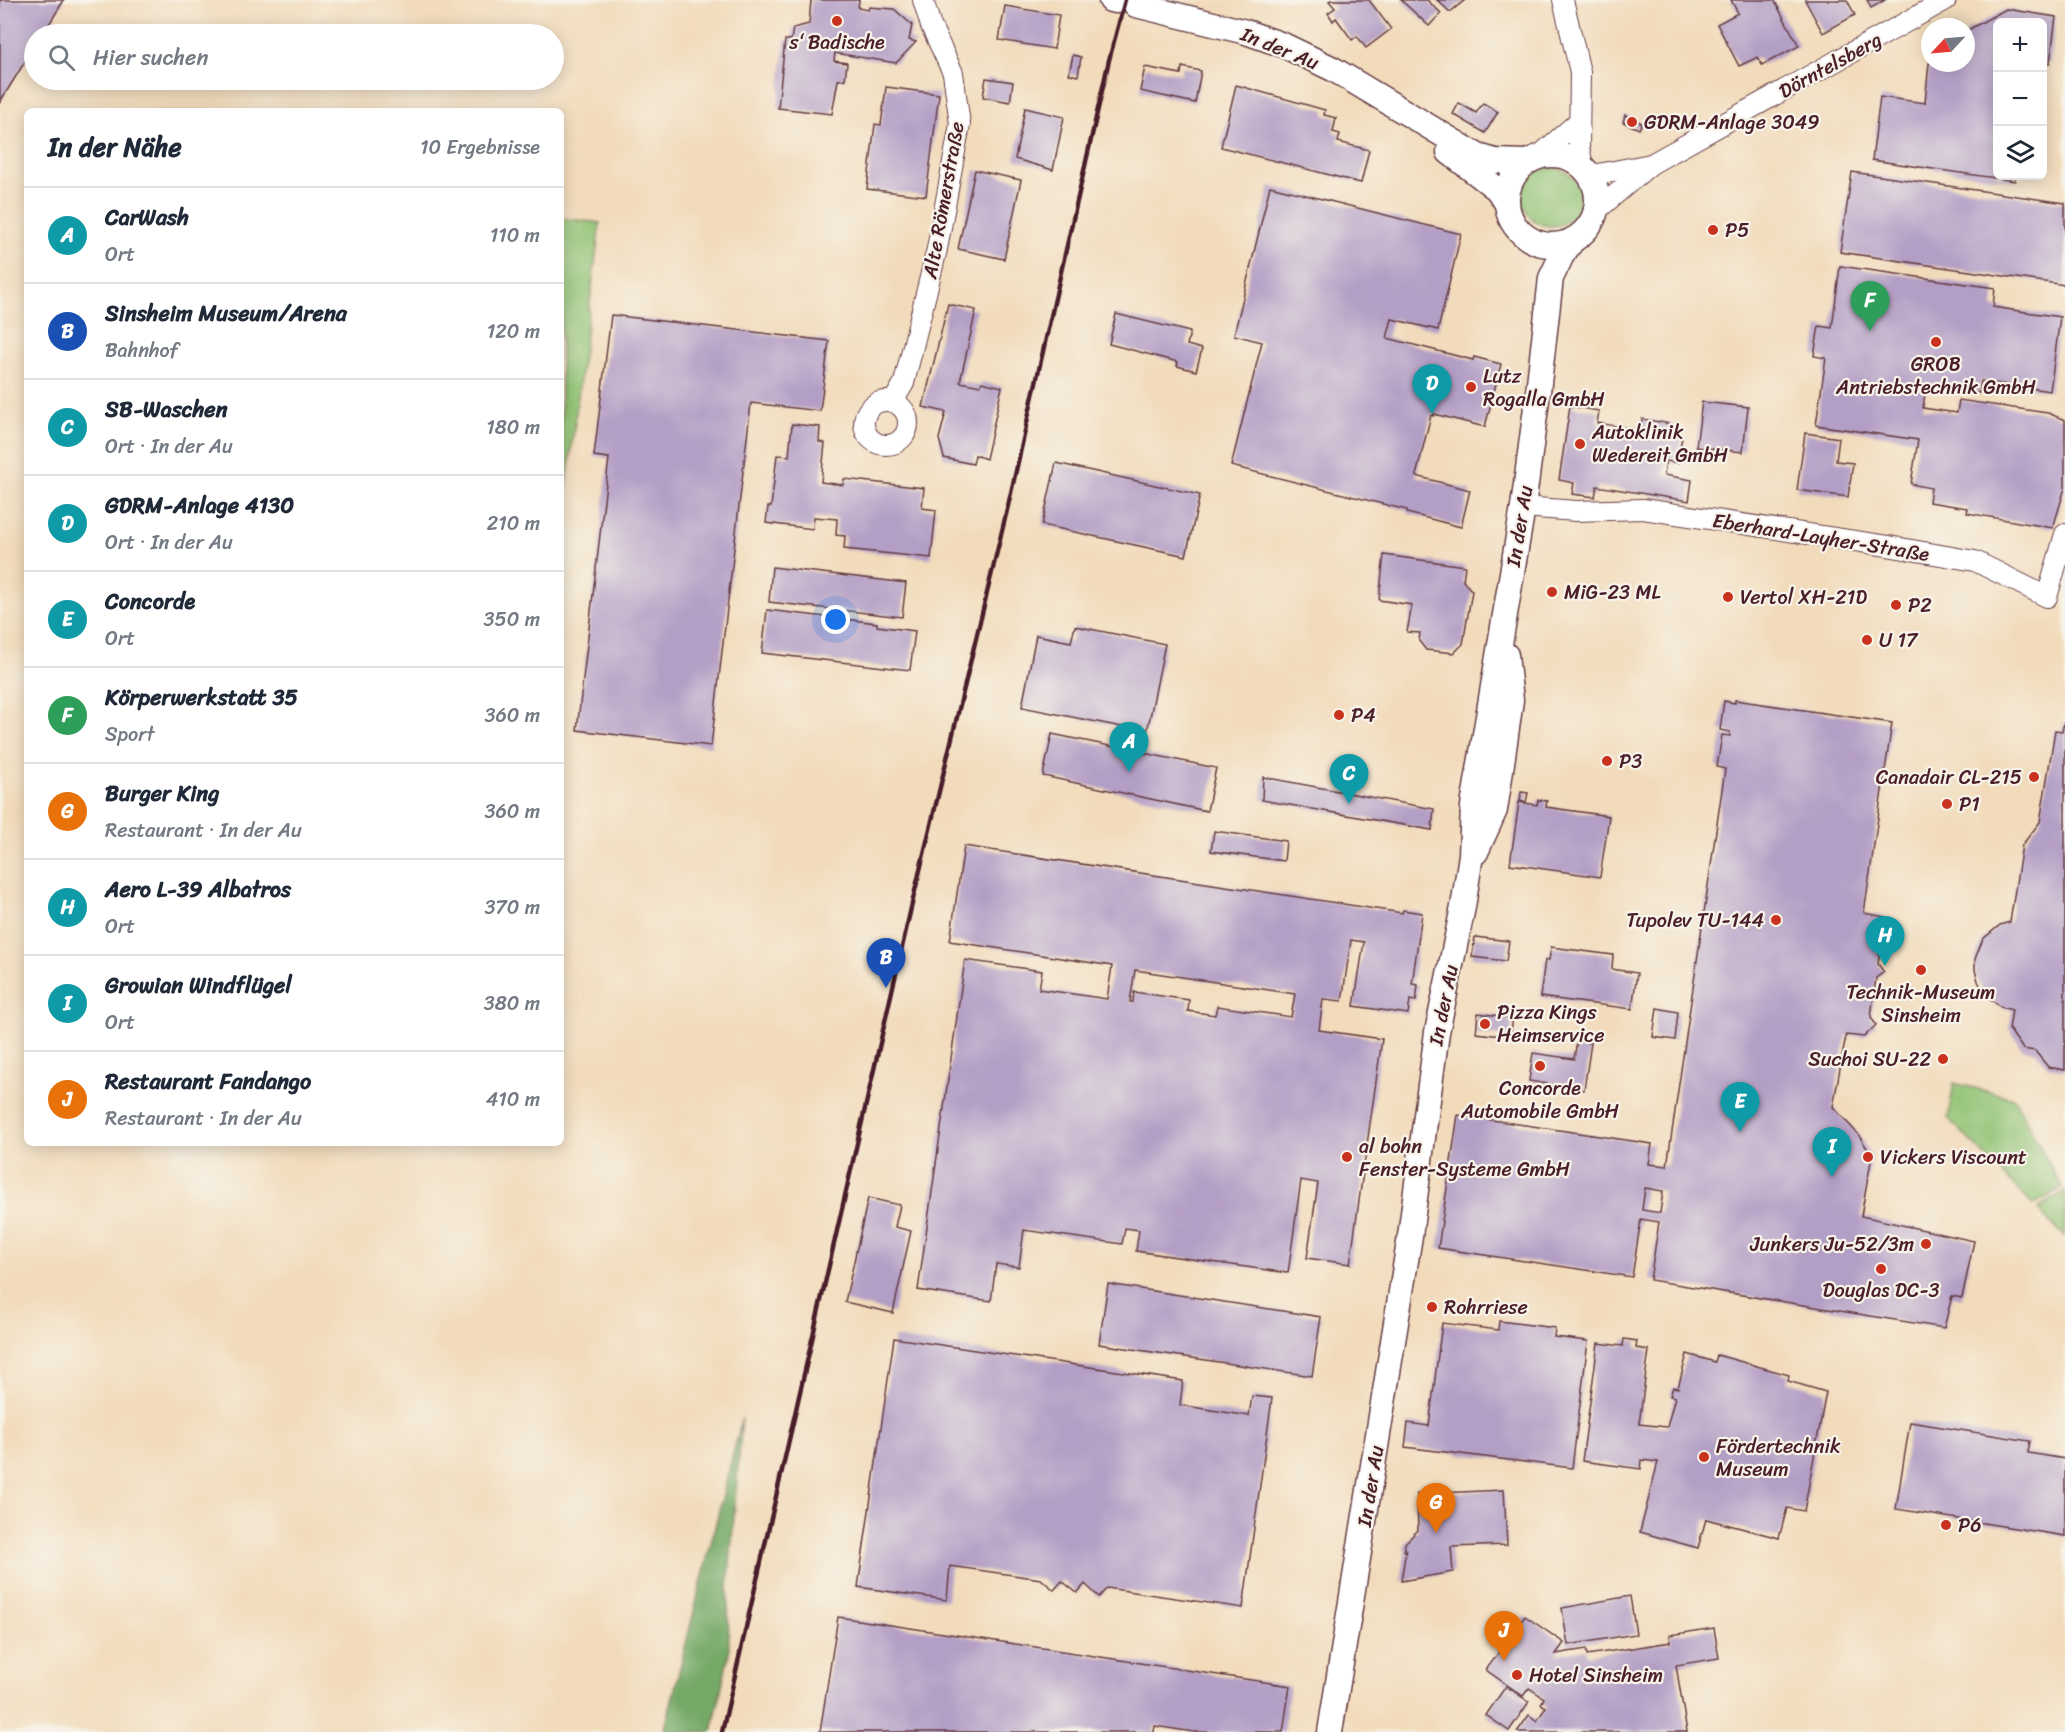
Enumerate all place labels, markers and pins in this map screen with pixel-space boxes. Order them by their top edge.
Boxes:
marker: s‘ Badische [830,14,844,28]
place label: s‘ Badische [788,25,885,60]
place label: GDRM-Anlage 3049 [1644,105,1820,140]
marker: GDRM-Anlage 3049 [1625,115,1639,129]
place label: P5 [1725,213,1749,248]
marker: P5 [1706,223,1720,237]
pin: F [1850,282,1890,331]
marker: GROB Antriebstechnik GmbH [1929,335,1943,349]
place label: GROB Antriebstechnik GmbH [1835,347,2036,405]
place label: Lutz Rogalla GmbH [1483,359,1605,417]
pin: D [1412,364,1452,414]
marker: Lutz Rogalla GmbH [1464,380,1478,394]
place label: Autoklinik Wedereit GmbH [1591,415,1728,473]
marker: Autoklinik Wedereit GmbH [1573,437,1587,451]
place label: MiG-23 ML [1564,575,1661,610]
place label: Vertol XH-21D [1740,580,1867,615]
marker: MiG-23 ML [1545,585,1559,599]
place label: P2 [1908,588,1932,623]
marker: Vertol XH-21D [1721,590,1735,604]
marker: P2 [1889,598,1903,612]
place label: U 17 [1879,623,1919,658]
marker: U 17 [1860,633,1874,647]
place label: P4 [1351,698,1376,733]
marker: P4 [1332,708,1346,722]
pin: A [1110,722,1148,772]
place label: P3 [1619,744,1642,779]
pin: C [1330,754,1368,804]
marker: P3 [1600,754,1614,768]
place label: Canadair CL-215 [1876,760,2022,795]
marker: Canadair CL-215 [2027,770,2041,784]
place label: P1 [1959,787,1980,822]
marker: P1 [1940,797,1954,811]
place label: Tupolev TU-144 [1626,903,1764,938]
marker: Tupolev TU-144 [1769,913,1783,927]
pin: H [1866,916,1904,966]
pin: B [866,938,906,988]
marker: Technik-Museum Sinsheim [1914,963,1928,977]
place label: Technik-Museum Sinsheim [1847,975,1995,1033]
place label: Pizza Kings Heimservice [1497,995,1604,1053]
marker: Pizza Kings Heimservice [1478,1017,1492,1031]
place label: Suchoi SU-22 [1808,1042,1931,1077]
marker: Suchoi SU-22 [1936,1052,1950,1066]
marker: Concorde Automobile GmbH [1533,1059,1547,1073]
place label: Concorde Automobile GmbH [1460,1071,1619,1129]
pin: E [1720,1082,1760,1132]
pin: I [1812,1128,1852,1177]
place label: al bohn Fenster-Systeme GmbH [1359,1129,1570,1187]
place label: Vickers Viscount [1880,1140,2027,1175]
marker: al bohn Fenster-Systeme GmbH [1340,1150,1354,1164]
marker: Vickers Viscount [1861,1150,1875,1164]
place label: Junkers Ju-52/3m [1749,1227,1914,1262]
marker: Junkers Ju-52/3m [1919,1237,1933,1251]
marker: Douglas DC-3 [1874,1262,1888,1276]
place label: Douglas DC-3 [1823,1273,1939,1308]
place label: Rohrriese [1444,1290,1528,1325]
marker: Rohrriese [1425,1300,1439,1314]
place label: Fördertechnik Museum [1716,1429,1841,1487]
marker: Fördertechnik Museum [1697,1450,1711,1464]
pin: G [1416,1484,1456,1533]
place label: P6 [1958,1508,1982,1543]
marker: P6 [1939,1518,1953,1532]
pin: J [1484,1612,1524,1661]
place label: Hotel Sinsheim [1529,1658,1663,1693]
marker: Hotel Sinsheim [1510,1668,1524,1682]

